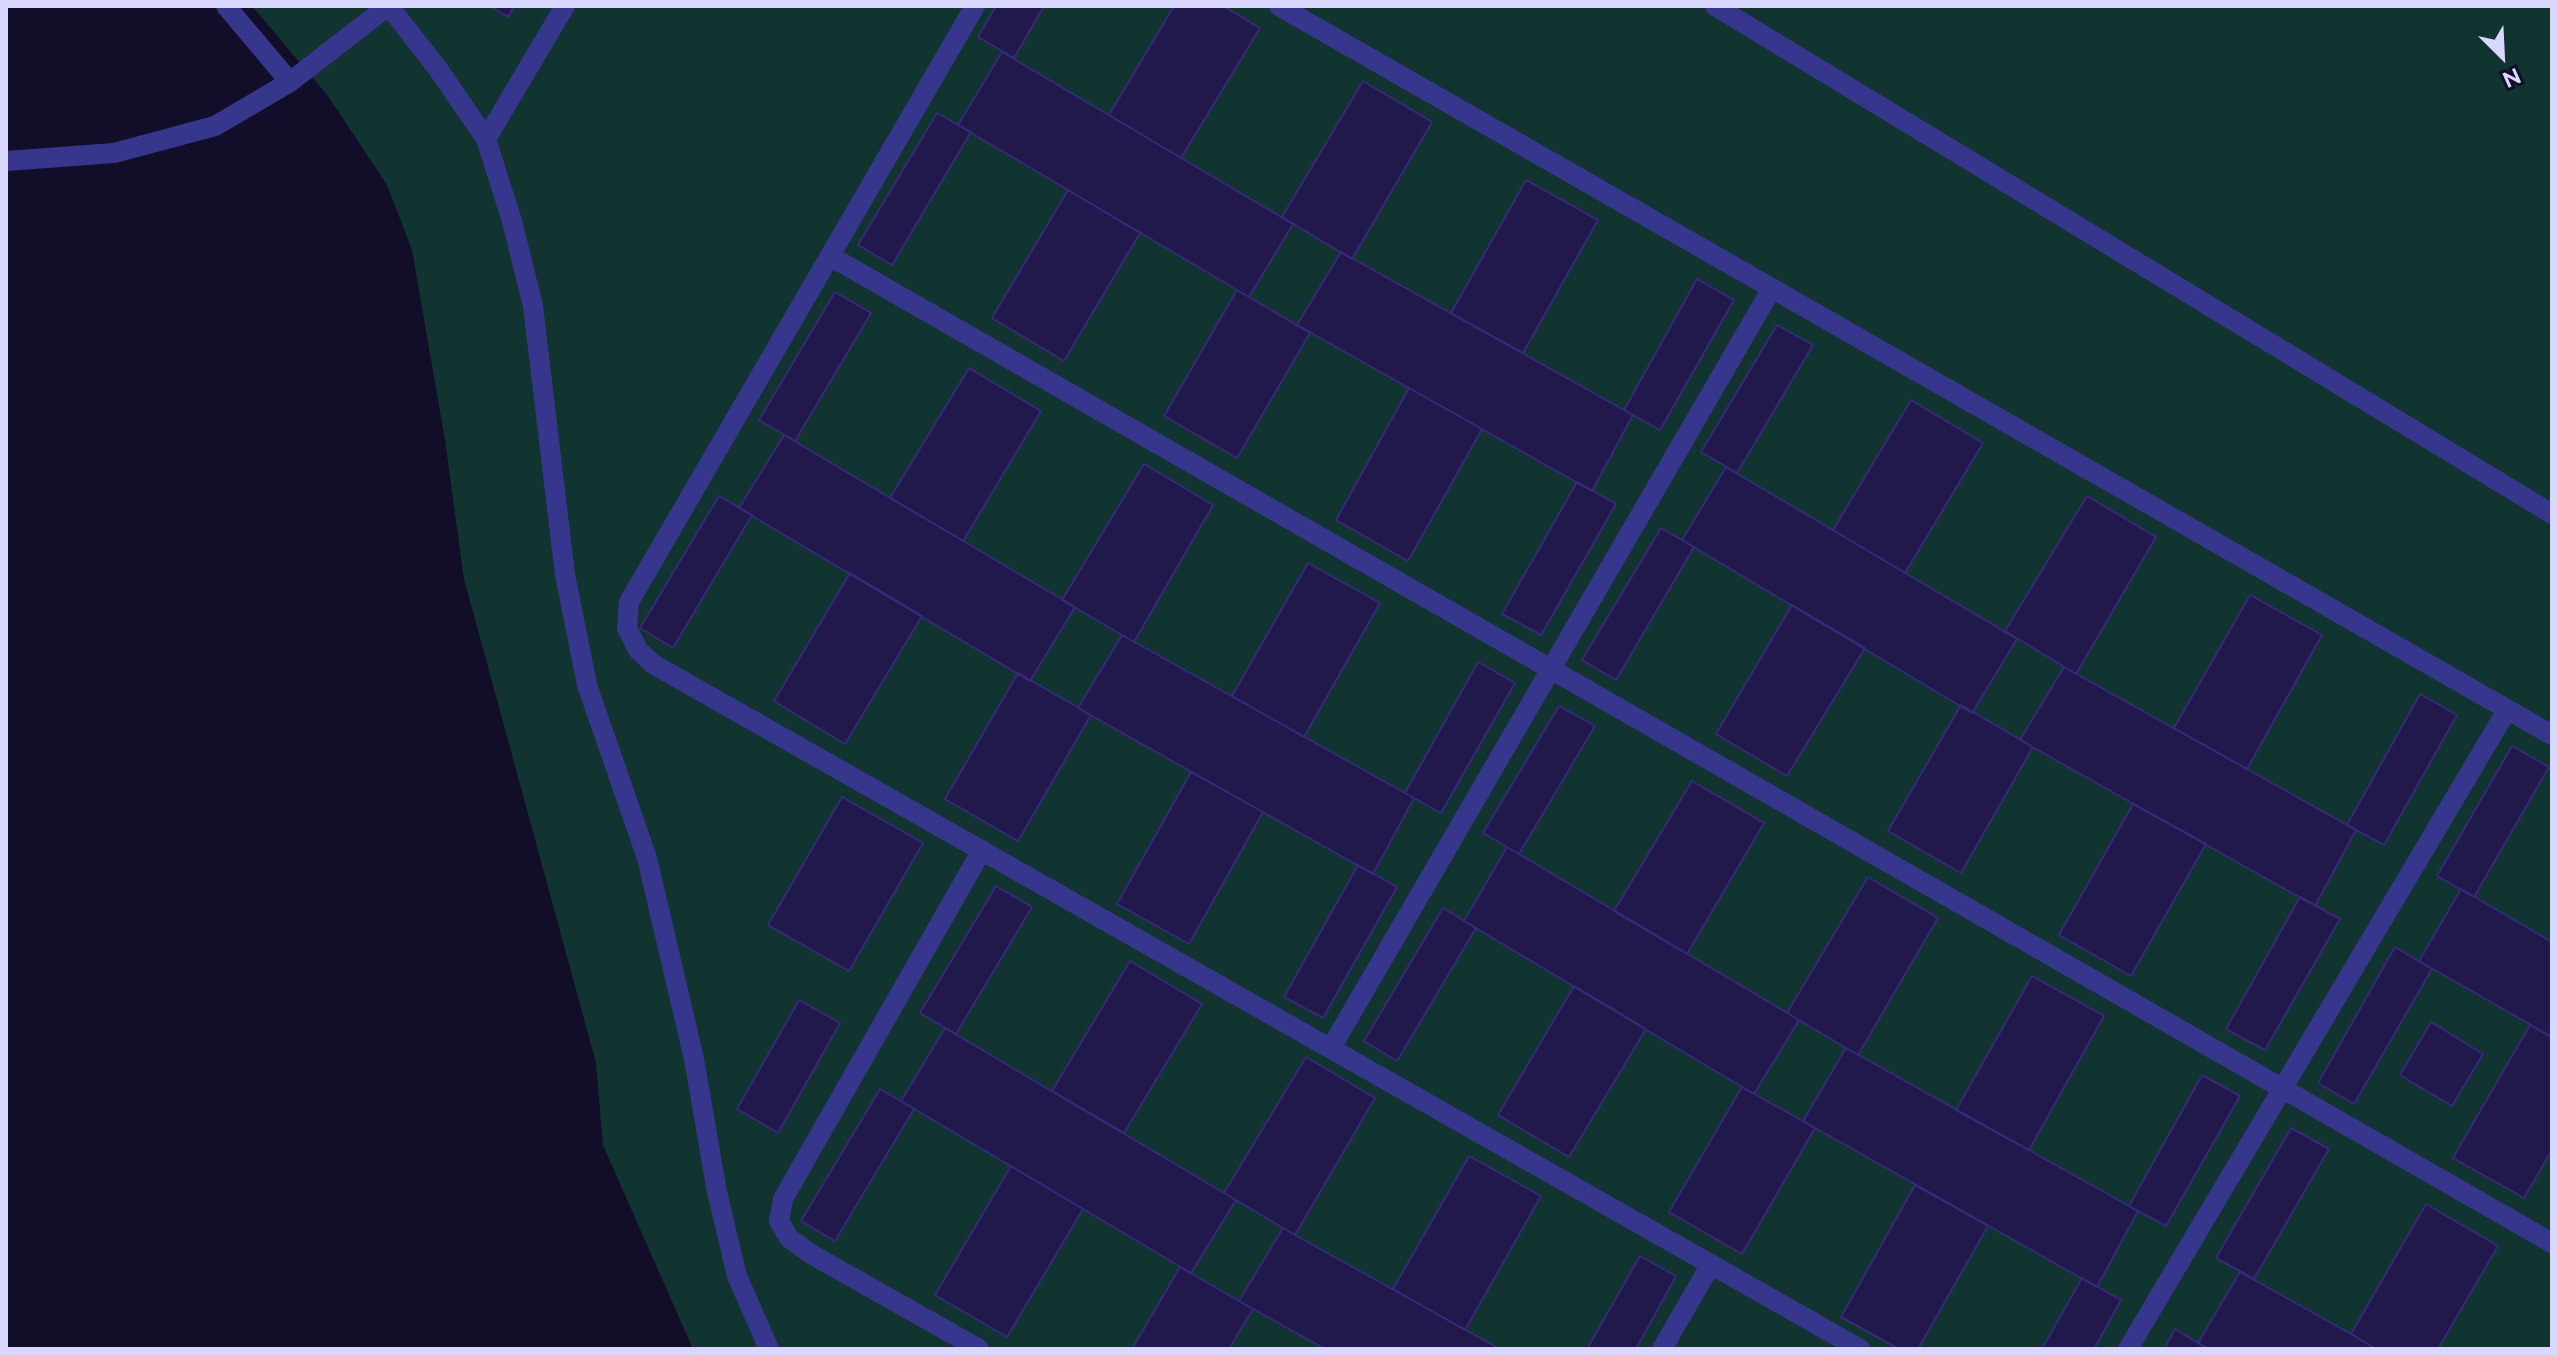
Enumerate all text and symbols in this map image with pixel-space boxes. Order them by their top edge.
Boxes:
north arrow [2462,16,2542,96]
text: N [2499,63,2525,93]

